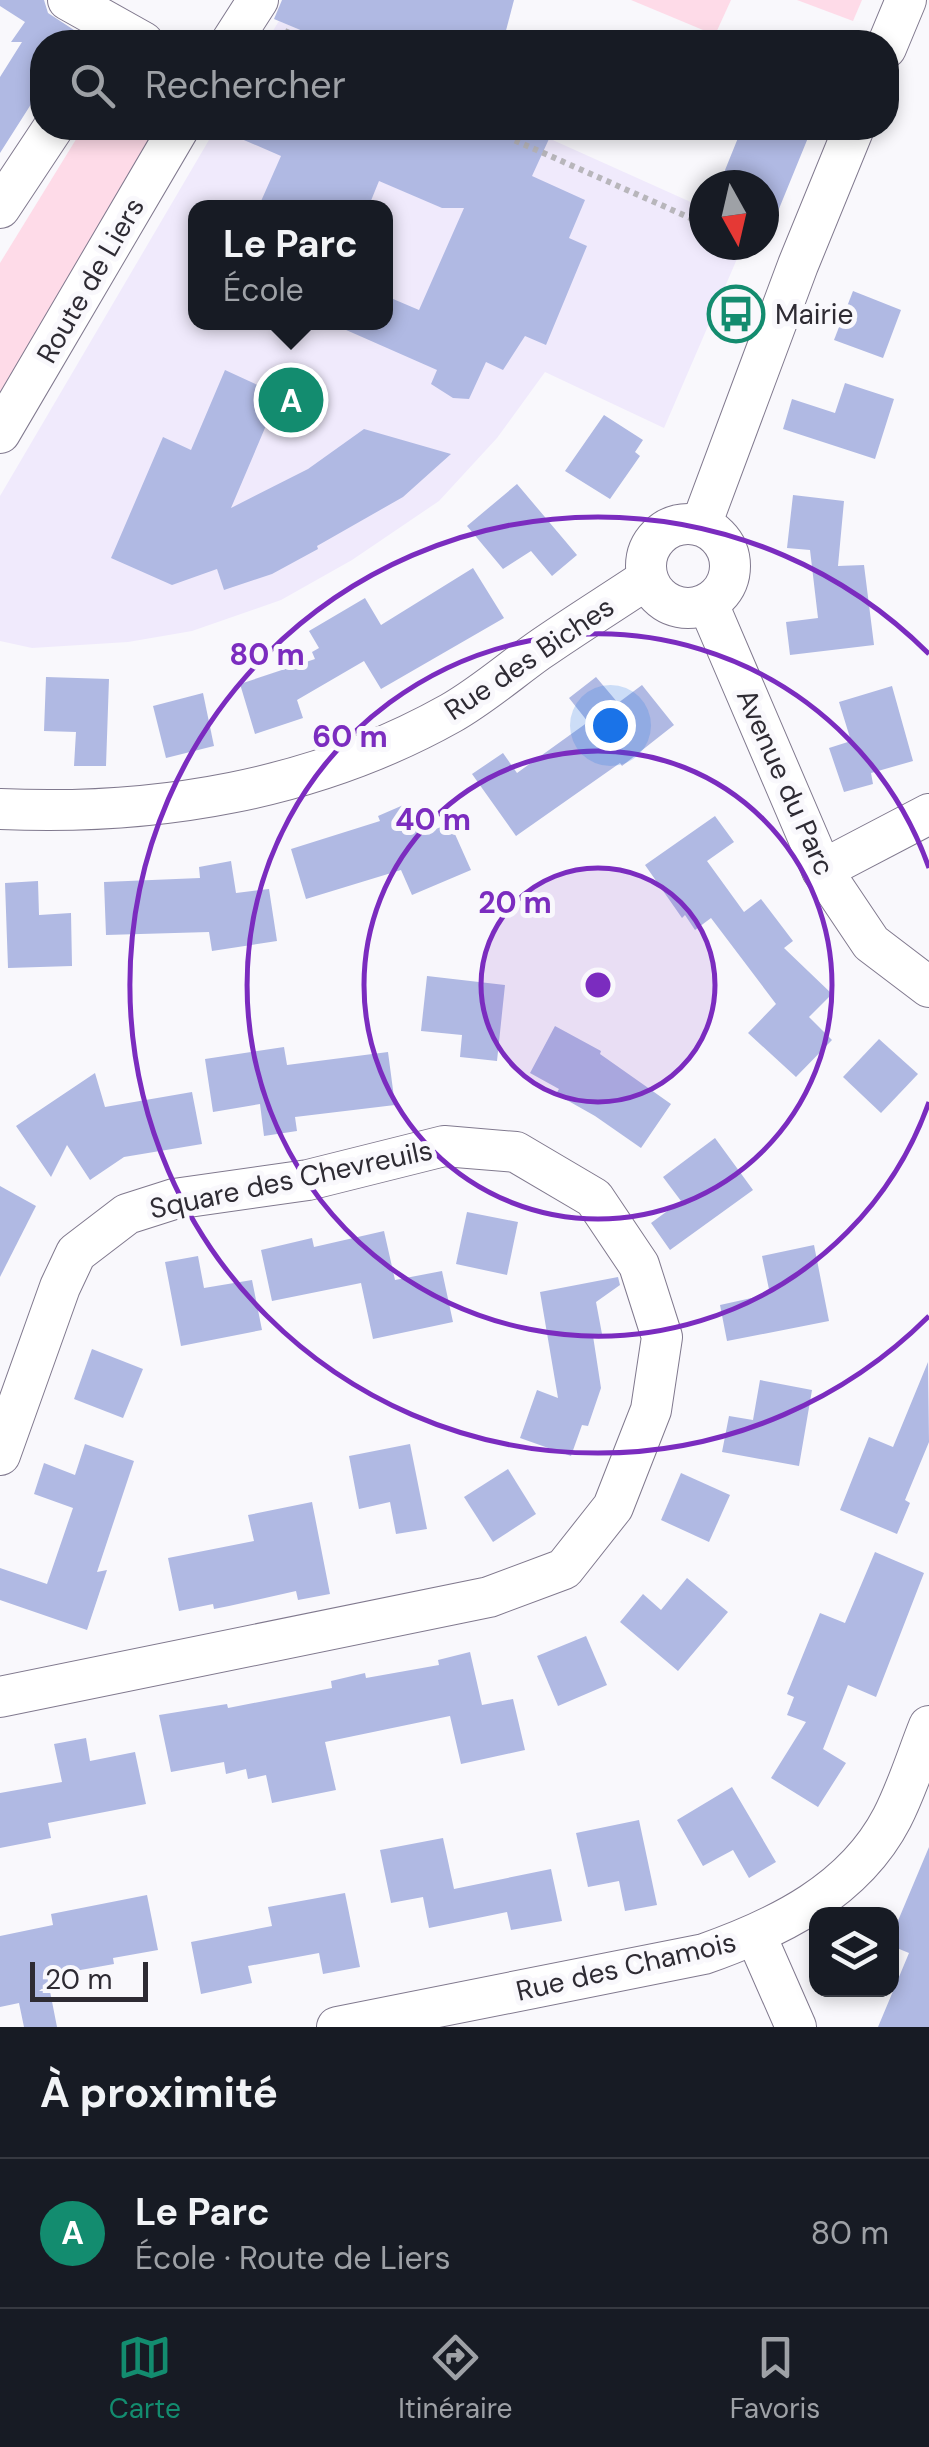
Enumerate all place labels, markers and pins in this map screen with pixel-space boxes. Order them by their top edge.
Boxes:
bus stop icon: Mairie [706,284,766,344]
place label: Mairie [775,296,853,333]
pin: A [258,362,324,438]
centre of rings [580,967,616,1003]

